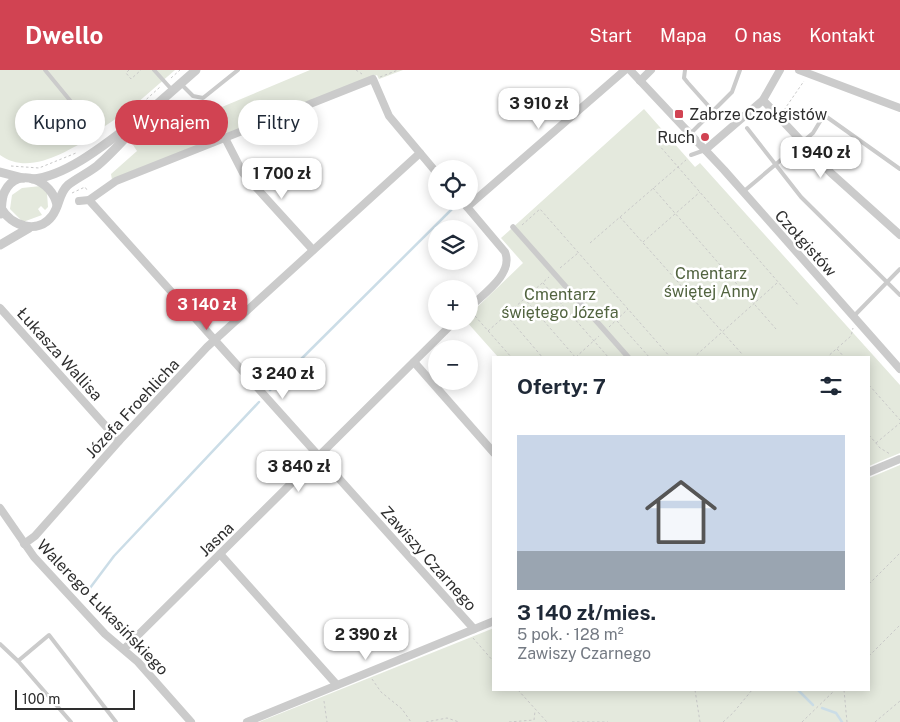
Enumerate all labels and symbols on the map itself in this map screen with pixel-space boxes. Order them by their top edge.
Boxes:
pin: 3 910 zł [487,88,591,130]
place label: Zabrze Czołgistów [689,105,828,124]
marker: Zabrze Czołgistów [673,108,685,120]
place label: Ruch [657,128,695,147]
marker: Ruch [699,131,711,143]
pin: 1 940 zł [769,136,873,179]
pin: 1 700 zł [230,158,334,200]
street label: Czołgistów [771,206,841,281]
park label: Cmentarz świętej Anny [664,264,759,301]
park label: Cmentarz świętego Józefa [501,285,619,322]
pin: 3 140 zł [155,288,259,331]
street label: Łukasza Wallisa [13,304,106,405]
street label: Józefa Froehlicha [81,355,183,462]
pin: 3 240 zł [231,358,335,400]
pin: 3 840 zł [247,450,351,493]
street label: Zawiszy Czarnego [377,502,481,615]
street label: Jasna [195,518,238,560]
street label: Walerego Łukasińskiego [33,536,172,679]
pin: 2 390 zł [314,618,418,661]
scale bar [15,687,135,710]

